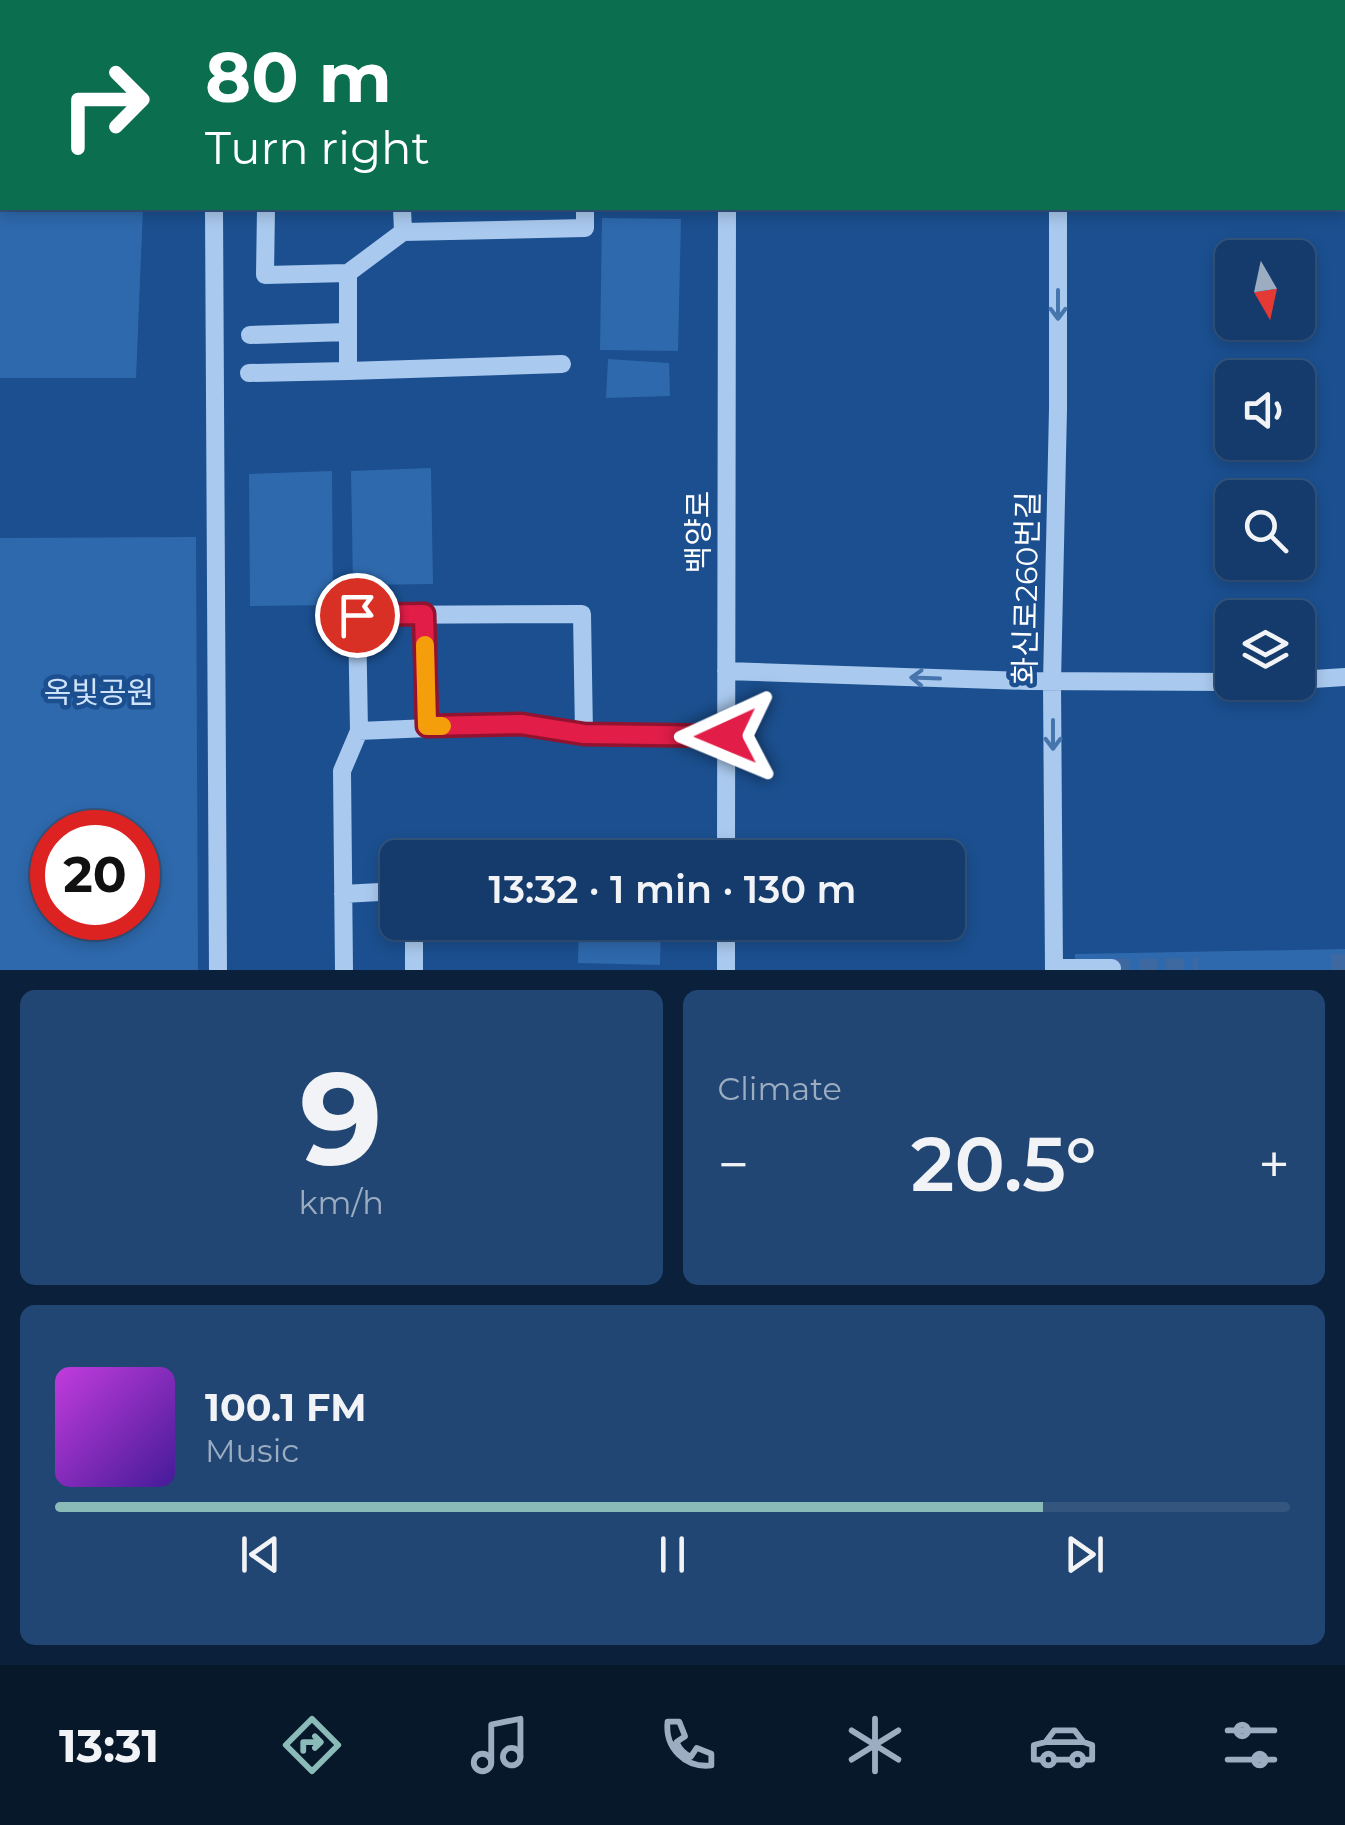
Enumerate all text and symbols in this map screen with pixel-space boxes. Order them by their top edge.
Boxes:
text: 80 m [205,34,392,120]
icon: right [40,40,170,170]
text: Turn right [205,120,430,175]
north arrow [1215,240,1315,340]
map controls [1215,240,1315,700]
one-way arrow [1048,288,1068,320]
button: sound [1215,360,1315,460]
button: search [1215,480,1315,580]
street label: 백양로 [680,491,717,573]
street label: 화신로260번길 [1006,491,1047,685]
pin [315,573,400,658]
icon: arrive [330,588,385,643]
button: layers [1215,600,1315,700]
one-way arrow [910,668,942,687]
park label: 옥빛공원 [44,674,154,711]
position arrow [674,684,778,788]
one-way arrow [1044,718,1062,750]
speed limit sign: 20 [30,810,160,940]
text: 13:32 · 1 min · 130 m [488,866,857,913]
text: 9 [300,1038,383,1197]
text: Climate [718,1069,842,1108]
text: 20.5° [911,1118,1097,1210]
text: − [718,1131,749,1198]
text: + [1258,1131,1290,1198]
text: km/h [299,1183,384,1222]
text: 100.1 FM [205,1384,367,1431]
text: Music [205,1431,299,1470]
icon: previous [233,1527,288,1582]
icon: pause [645,1527,700,1582]
icon: next [1057,1527,1112,1582]
icon: directions [277,1710,347,1780]
icon: music [465,1710,535,1780]
icon: phone [653,1710,723,1780]
icon: climate [840,1710,910,1780]
icon: car [1028,1710,1098,1780]
icon: filters [1216,1710,1286,1780]
text: 13:31 [59,1718,159,1773]

